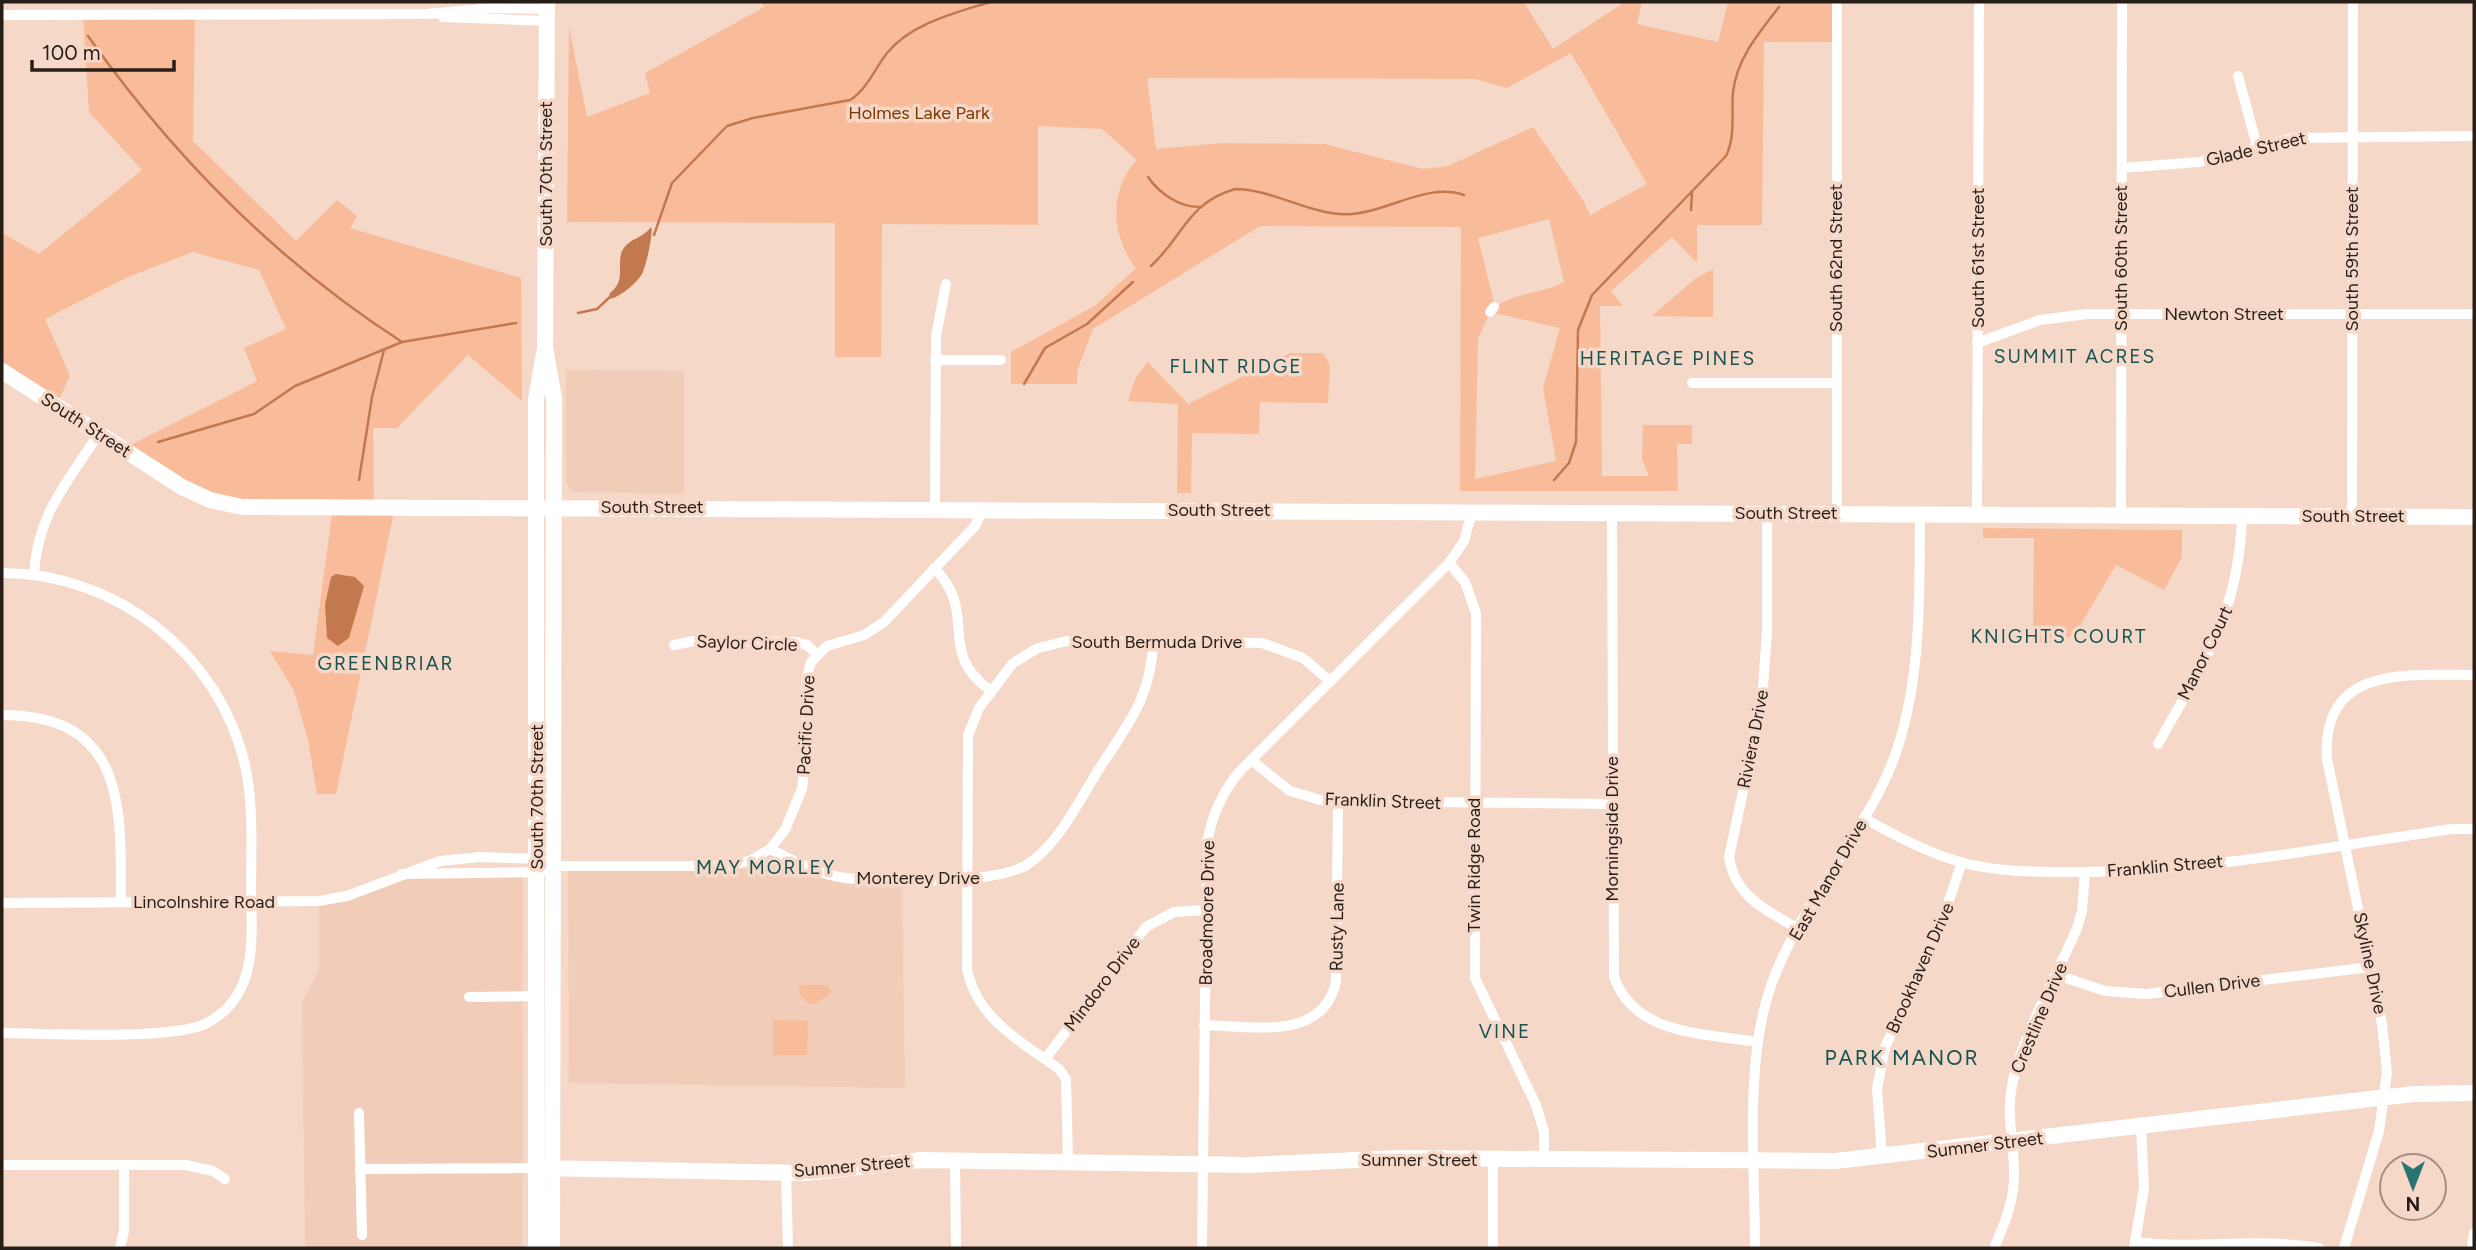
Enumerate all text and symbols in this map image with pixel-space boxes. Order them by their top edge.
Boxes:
scale bar [32,28,173,72]
text: 100 m [42,40,101,65]
street label: South 70th Street [535,101,557,247]
park label: Holmes Lake Park [848,102,990,124]
street label: Glade Street [2204,127,2308,171]
street label: South 62nd Street [1825,184,1847,332]
street label: South 60th Street [2110,185,2132,331]
street label: South 59th Street [2341,186,2363,332]
street label: South 61st Street [1967,188,1989,328]
street label: Newton Street [2164,303,2284,325]
district label: SUMMIT ACRES [1994,345,2156,368]
district label: HERITAGE PINES [1580,347,1756,370]
district label: FLINT RIDGE [1169,355,1303,378]
street label: South Street [37,388,135,462]
street label: South Street [600,496,704,518]
street label: South Street [1167,499,1271,521]
street label: South Street [1734,502,1838,524]
street label: South Street [2301,505,2405,527]
street label: Manor Court [2173,602,2237,704]
district label: KNIGHTS COURT [1970,625,2148,648]
street label: Saylor Circle [696,630,798,656]
street label: South Bermuda Drive [1072,631,1243,653]
district label: GREENBRIAR [318,652,454,675]
street label: Pacific Drive [792,674,820,775]
street label: Riviera Drive [1733,688,1773,790]
street label: South 70th Street [526,724,548,870]
street label: Morningside Drive [1601,756,1623,902]
street label: Franklin Street [1324,788,1442,814]
street label: Twin Ridge Road [1463,798,1485,932]
street label: East Manor Drive [1784,815,1872,945]
street label: Broadmoore Drive [1195,840,1219,986]
street label: Franklin Street [2106,850,2224,882]
district label: MAY MORLEY [696,856,836,879]
street label: Monterey Drive [856,867,980,889]
street label: Rusty Lane [1325,882,1349,972]
street label: Lincolnshire Road [133,891,275,913]
street label: Brookhaven Drive [1881,899,1959,1037]
street label: Skyline Drive [2348,910,2392,1016]
street label: Mindoro Drive [1059,932,1145,1036]
street label: Crestline Drive [2006,959,2072,1077]
street label: Cullen Drive [2163,969,2262,1003]
district label: VINE [1479,1020,1531,1043]
district label: PARK MANOR [1824,1045,1980,1070]
street label: Sumner Street [1925,1127,2045,1163]
street label: Sumner Street [1360,1149,1478,1171]
street label: Sumner Street [793,1150,912,1182]
north arrow [2378,1152,2448,1222]
text: N [2406,1192,2420,1215]

